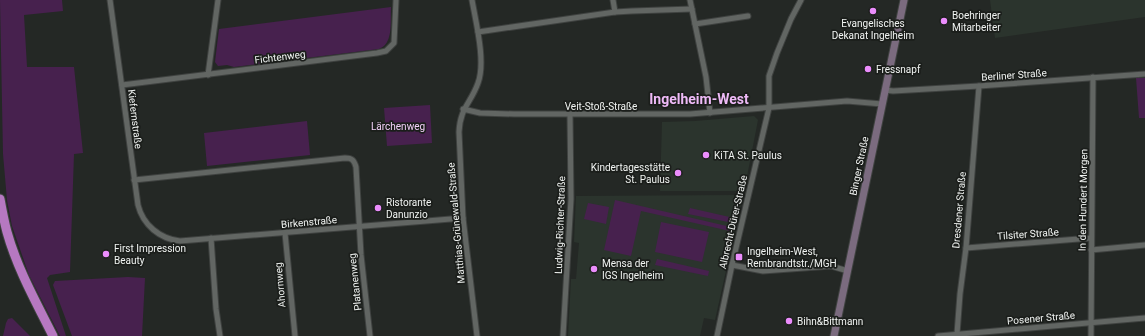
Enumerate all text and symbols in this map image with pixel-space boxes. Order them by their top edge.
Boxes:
marker: Evangelisches Dekanat Ingelheim [868,6,878,16]
place label: Boehringer Mitarbeiter [952,10,1001,33]
marker: Boehringer Mitarbeiter [939,16,949,26]
place label: Evangelisches Dekanat Ingelheim [832,18,915,41]
street label: Fichtenweg [254,48,306,66]
marker: Fressnapf [863,64,873,74]
place label: Fressnapf [876,64,921,75]
street label: Berliner Straße [981,67,1047,83]
street label: Kiefernstraße [126,89,144,149]
district label: Ingelheim-West [649,91,749,107]
street label: Veit-Stoß-Straße [565,101,637,112]
park label: Lärchenweg [371,121,425,132]
street label: Binger Straße [847,135,871,197]
street label: In den Hundert Morgen [1077,149,1089,251]
marker: KiTA St. Paulus [701,150,711,160]
place label: KiTA St. Paulus [714,150,782,161]
street label: Matthias-Grünewald-Straße [445,162,467,284]
place label: Kindertagesstätte St. Paulus [591,162,670,185]
marker: Kindertagesstätte St. Paulus [673,168,683,178]
street label: Dresdener Straße [950,171,968,249]
street label: Albrecht-Dürer-Straße [717,174,749,270]
street label: Ludwig-Richter-Straße [553,176,567,274]
place label: Ristorante Danunzio [386,197,431,220]
marker: Ristorante Danunzio [373,203,383,213]
street label: Birkenstraße [281,214,337,230]
street label: Tilsiter Straße [997,226,1059,242]
place label: First Impression Beauty [114,243,186,266]
place label: Ingelheim-West, Rembrandtstr./MGH [747,246,837,269]
marker: First Impression Beauty [101,249,111,259]
marker: Ingelheim-West, Rembrandtstr./MGH [734,252,744,262]
street label: Platanenweg [347,253,363,311]
place label: Mensa der IGS Ingelheim [602,258,664,281]
street label: Ahornweg [273,262,287,308]
marker: Mensa der IGS Ingelheim [589,264,599,274]
street label: Posener Straße [1007,310,1075,326]
marker: Bihn&Bittmann [784,316,794,326]
place label: Bihn&Bittmann [797,316,863,327]

